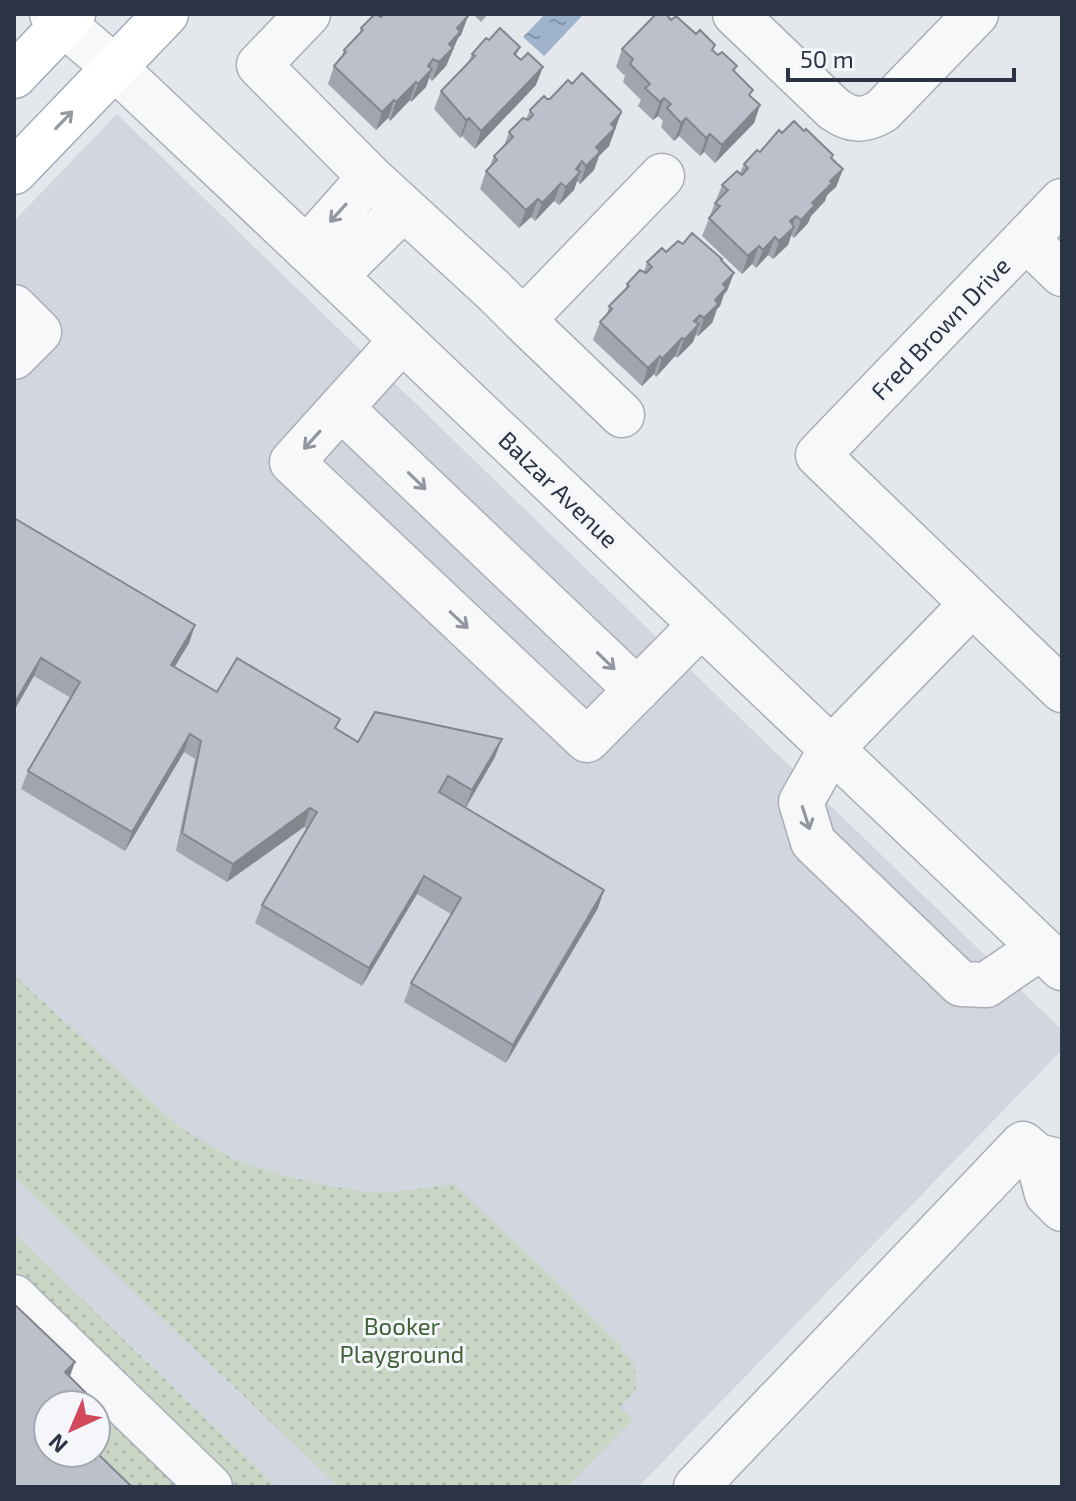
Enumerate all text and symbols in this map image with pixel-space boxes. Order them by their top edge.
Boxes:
scale bar [788,32,1014,82]
text: 50 m [800,44,854,73]
one-way arrow [54,111,73,130]
one-way arrow [328,203,347,223]
street label: Fred Brown Drive [864,250,1016,406]
street label: Balzar Avenue [493,425,625,553]
one-way arrow [304,429,322,449]
one-way arrow [407,472,427,490]
one-way arrow [449,610,469,628]
one-way arrow [596,651,616,670]
one-way arrow [799,804,814,830]
park label: Booker Playground [340,1311,464,1368]
north arrow [32,1389,112,1469]
text: N [43,1429,72,1459]

